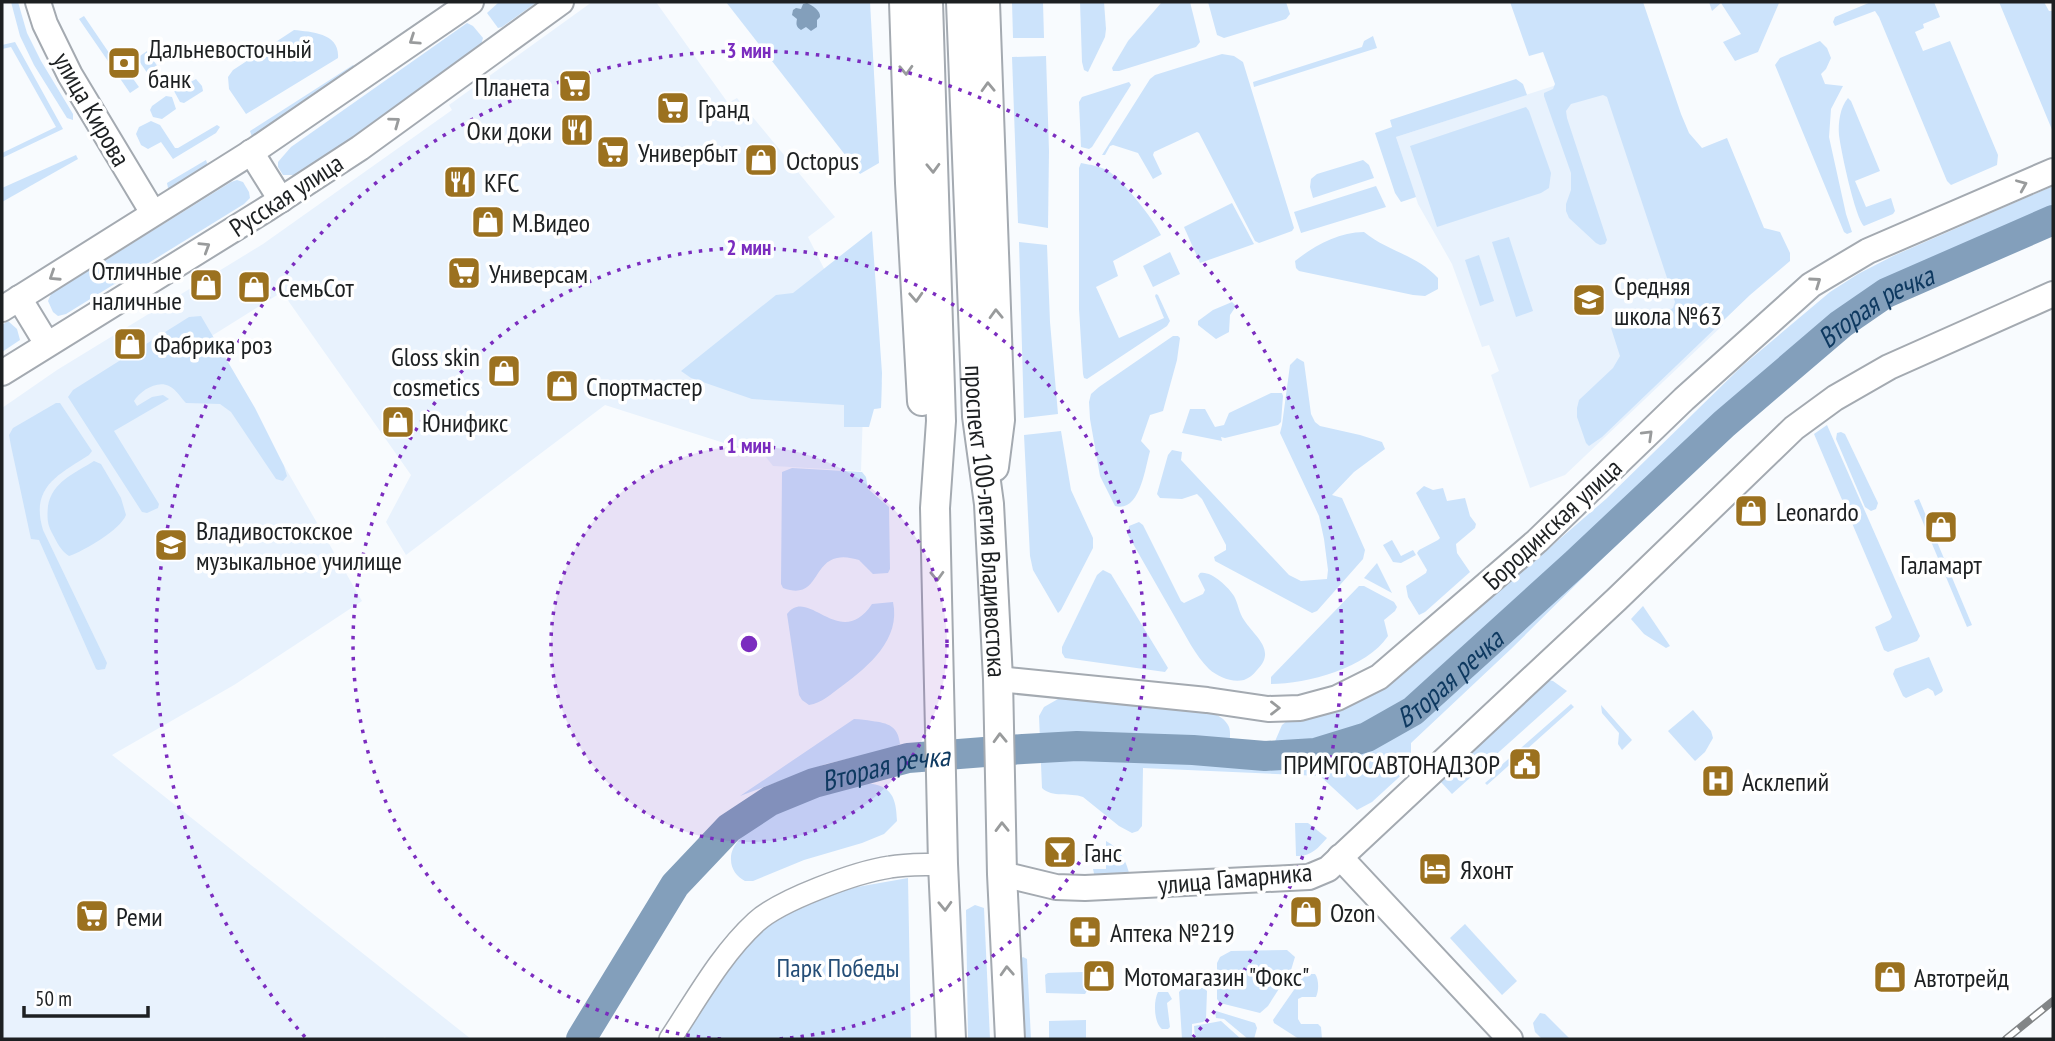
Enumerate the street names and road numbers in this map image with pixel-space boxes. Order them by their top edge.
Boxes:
street label: улица Кирова [46,46,138,172]
street label: Русская улица [223,146,349,244]
street label: проспект 100-летия Владивостока [959,364,1014,678]
street label: Бородинская улица [1476,451,1628,597]
street label: улица Гамарника [1157,855,1313,901]

